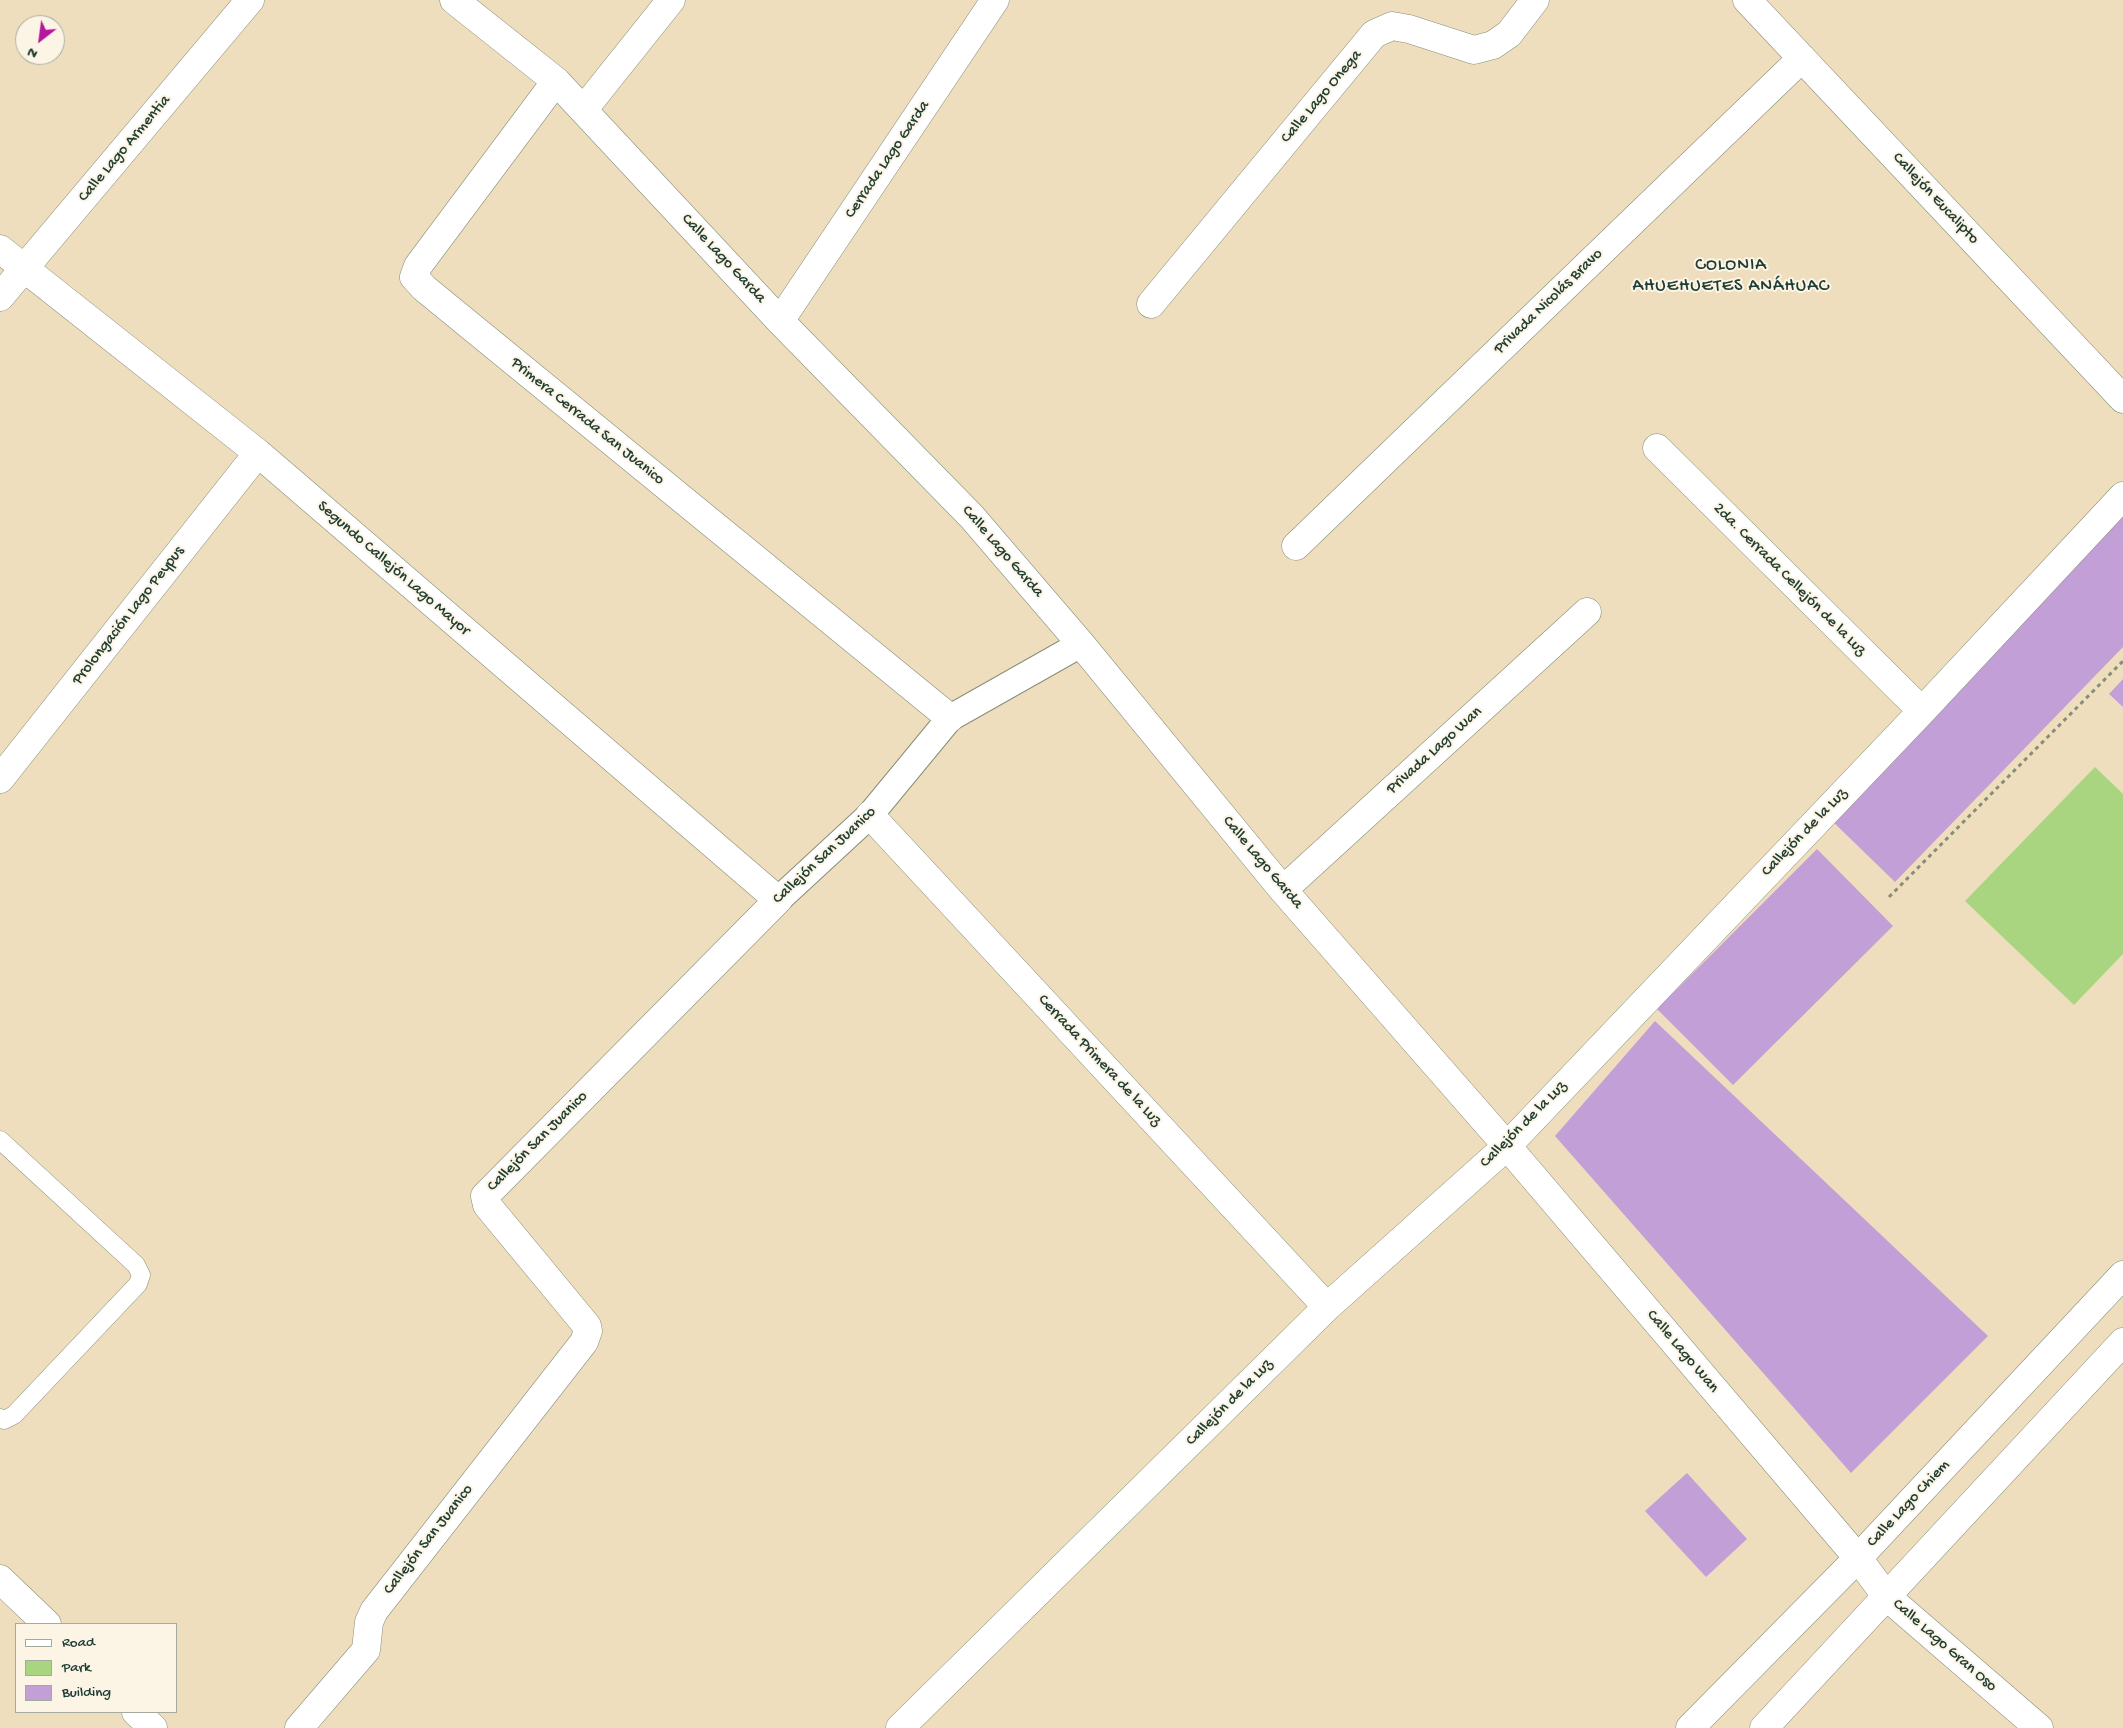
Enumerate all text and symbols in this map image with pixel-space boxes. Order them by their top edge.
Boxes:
north arrow [15,15,65,65]
text: N [25,43,41,62]
street label: Calle Lago Onega [1277,46,1367,148]
street label: Calle Lago Armentia [75,92,175,206]
street label: Cerrada Lago Garda [841,97,935,223]
street label: Callejón Eucalipto [1887,149,1983,249]
street label: Calle Lago Garda [677,210,769,308]
street label: Privada Nicolás Bravo [1491,245,1607,359]
district label: COLONIA AHUEHUETES ANÁHUAC [1630,255,1832,298]
street label: Primera Cerrada San Juanico [506,354,668,490]
street label: Segundo Callejón Lago Mayor [313,497,473,641]
street label: 2da. Cerrada Cellejón de la Luz [1708,499,1870,661]
street label: Calle Lago Garda [957,502,1047,602]
street label: Prolongación Lago Peypus [69,543,189,689]
street label: Privada Lago Wan [1383,703,1487,799]
street label: Callejón de la Luz [1758,785,1852,881]
street label: Callejón San Juanico [769,803,881,909]
street label: Calle Lago Garda [1218,813,1306,913]
street label: Cerrada Primera de la Luz [1033,991,1165,1131]
street label: Callejón de la Luz [1476,1077,1572,1173]
street label: Callejón San Juanico [484,1088,592,1196]
street label: Calle Lago Wan [1642,1307,1722,1397]
street label: Callejón de la Luz [1182,1355,1278,1451]
street label: Calle Lago Chiem [1863,1456,1955,1552]
street label: Callejón San Juanico [380,1481,478,1599]
street label: Calle Lago Gran Oso [1888,1595,2000,1697]
legend [15,1623,178,1713]
text: Road [62,1634,95,1652]
text: Park [62,1659,91,1677]
text: Building [62,1684,111,1702]

